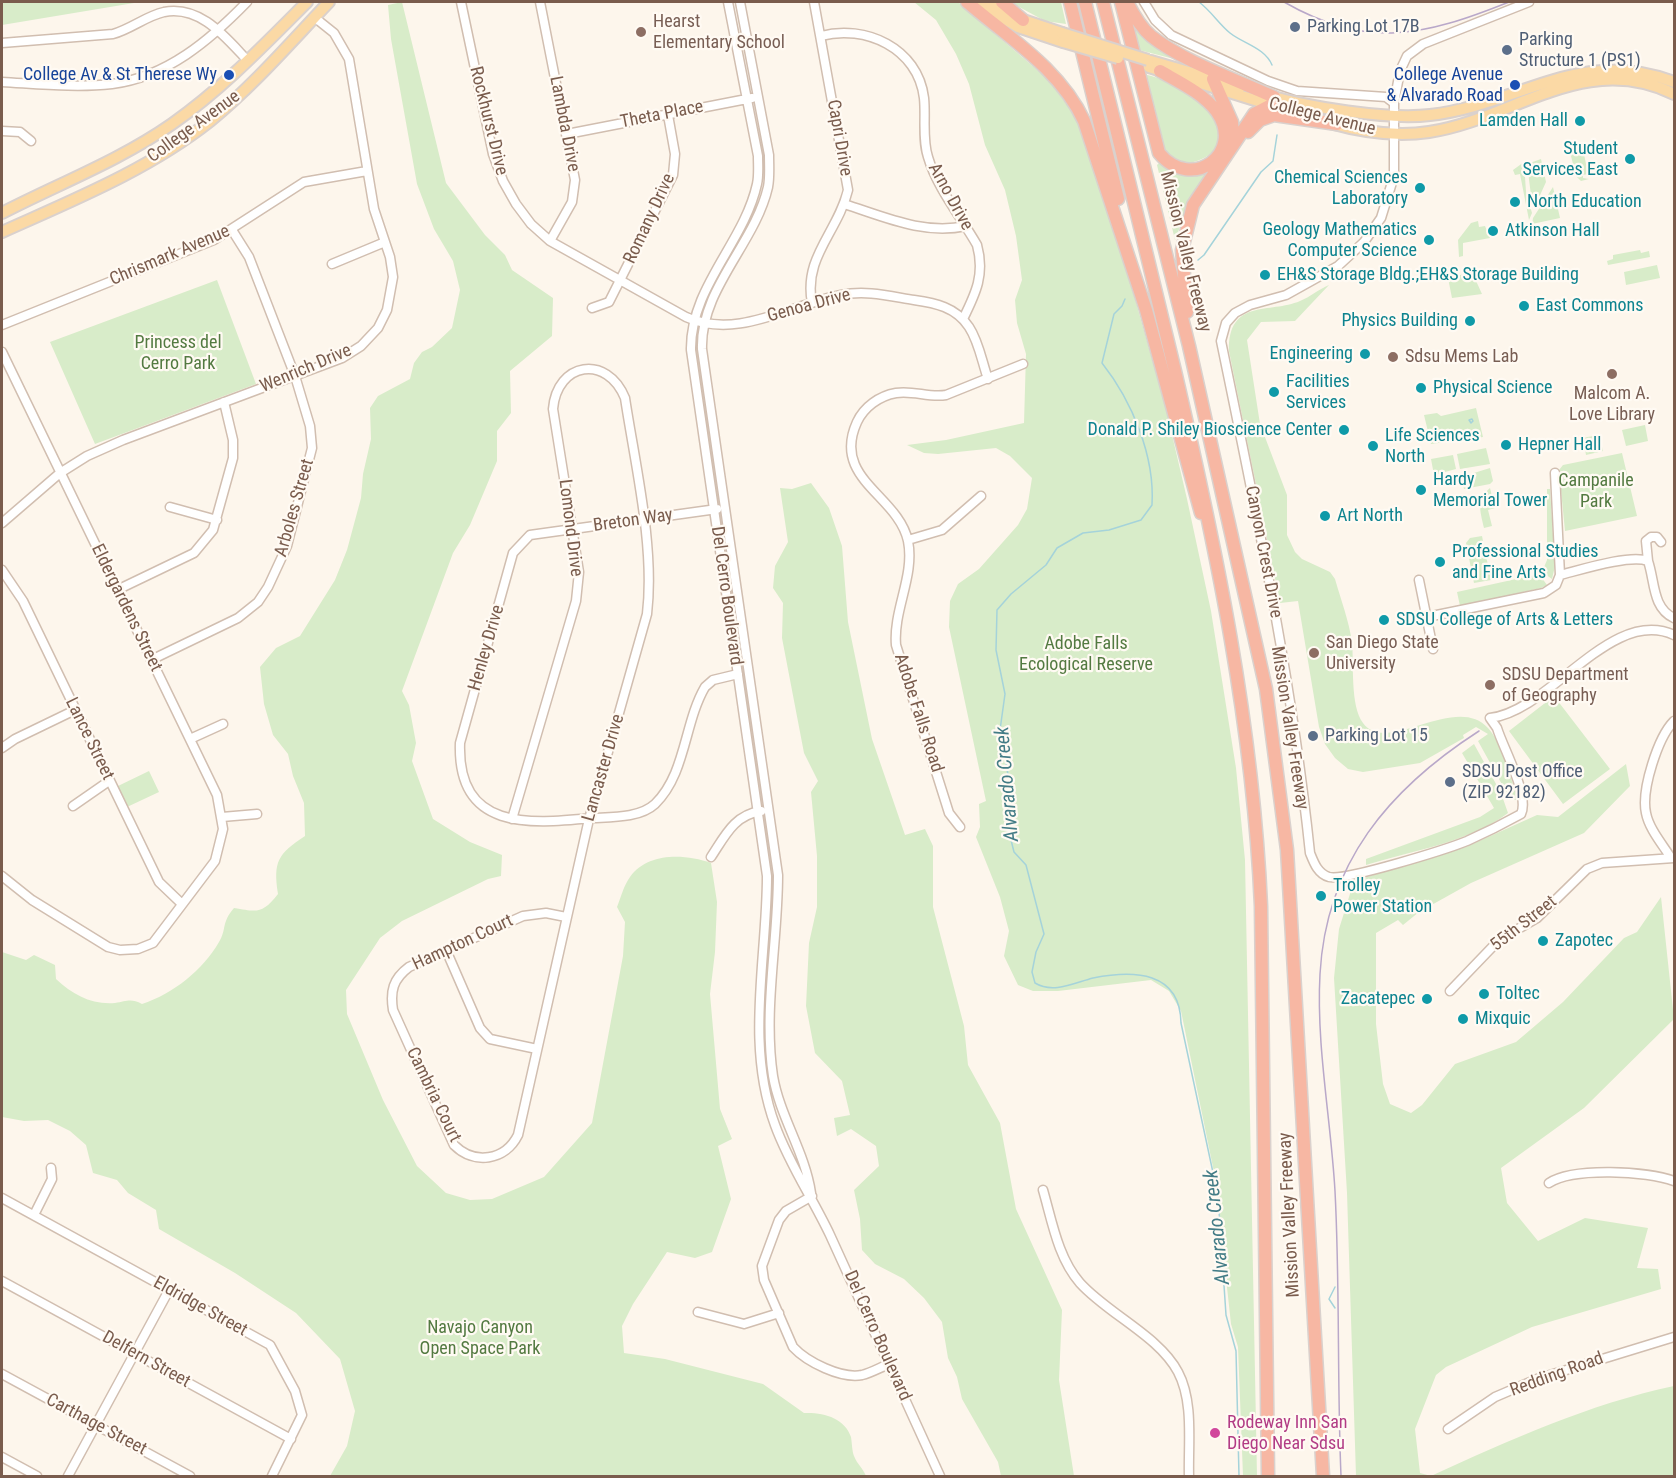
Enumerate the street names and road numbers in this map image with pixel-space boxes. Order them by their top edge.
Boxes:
street label: Rockhurst Drive [464,64,512,178]
street label: Lambda Drive [544,74,584,174]
street label: College Avenue [143,86,245,168]
street label: College Avenue [1266,93,1378,141]
street label: Theta Place [619,96,705,134]
street label: Capri Drive [822,98,856,178]
street label: Arno Drive [923,160,977,234]
street label: Mission Valley Freeway [1155,169,1215,335]
street label: Romany Drive [620,170,680,268]
street label: Chrismark Avenue [107,221,233,291]
street label: Genoa Drive [765,285,853,327]
street label: Wenrich Drive [257,340,355,398]
street label: Arboles Street [271,457,319,559]
street label: Lomond Drive [553,478,587,578]
street label: Canyon Crest Drive [1240,484,1286,620]
street label: Breton Way [592,505,674,537]
street label: Del Cerro Boulevard [706,525,746,667]
street label: Eldergardens Street [86,541,166,675]
street label: Henley Drive [464,603,510,693]
street label: Mission Valley Freeway [1265,645,1313,811]
street label: Adobe Falls Road [889,651,947,775]
street label: Lance Street [60,694,118,784]
street label: Lancaster Drive [578,712,630,824]
street label: 55th Street [1487,891,1561,957]
street label: Hampton Court [409,910,517,976]
street label: Cambria Court [401,1044,465,1146]
street label: Mission Valley Freeway [1275,1132,1305,1298]
street label: Del Cerro Boulevard [839,1268,915,1404]
street label: Eldridge Street [149,1272,251,1342]
street label: Delfern Street [98,1327,194,1393]
street label: Redding Road [1507,1348,1607,1402]
street label: Carthage Street [42,1389,150,1461]

